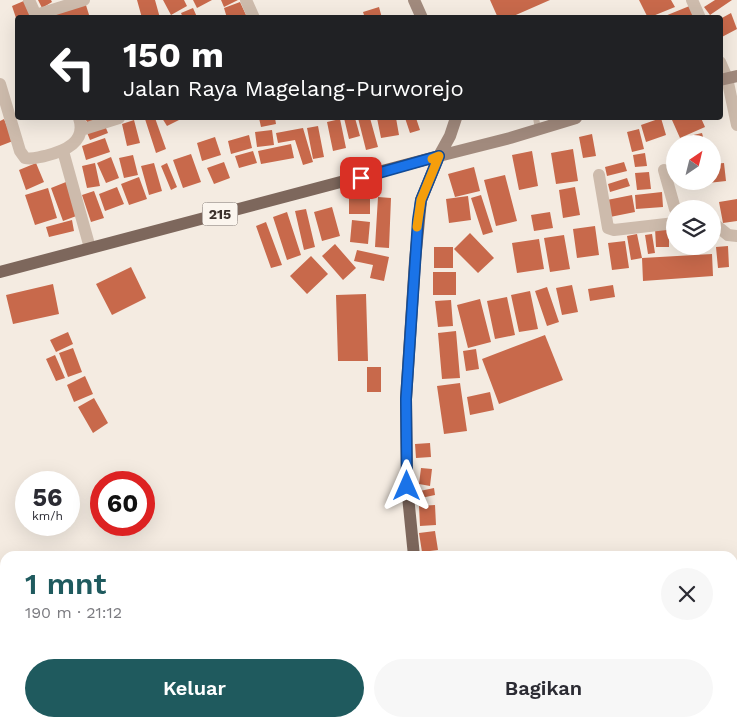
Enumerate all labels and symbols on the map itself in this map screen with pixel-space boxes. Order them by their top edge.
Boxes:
north arrow [666,135,721,190]
pin [340,157,382,199]
road number: 215 [202,202,238,225]
position arrow [380,459,432,511]
speed limit sign: 60 [90,471,155,536]

